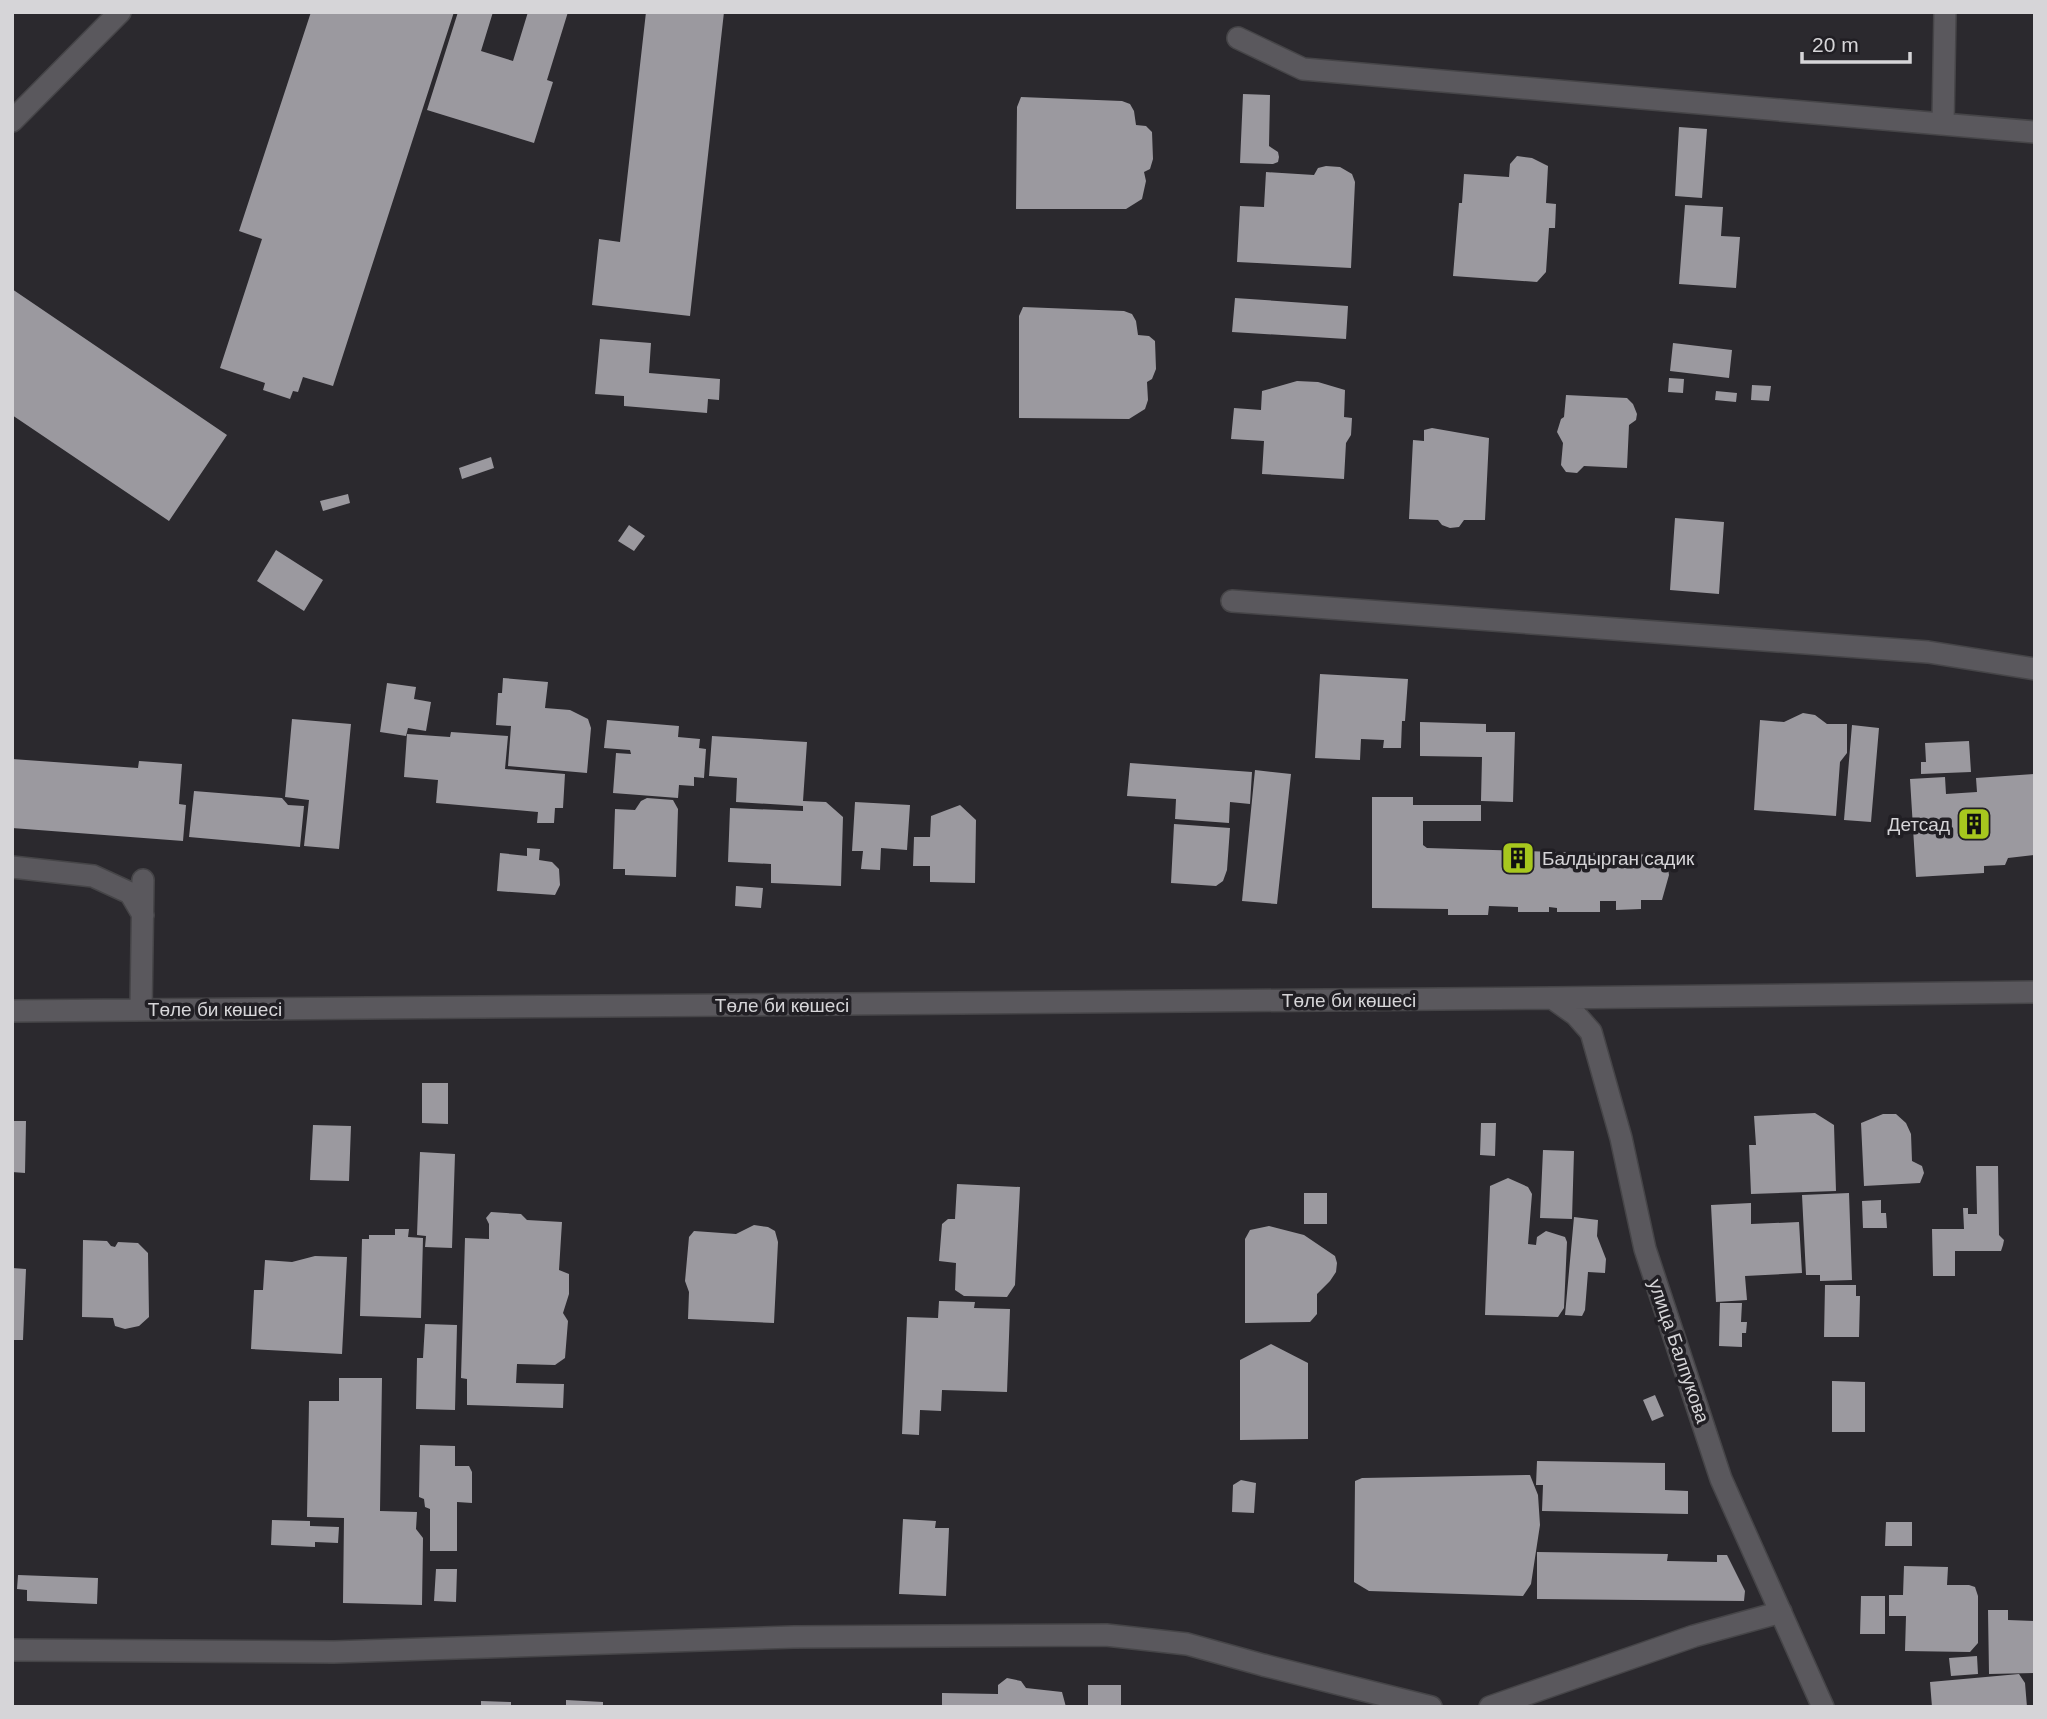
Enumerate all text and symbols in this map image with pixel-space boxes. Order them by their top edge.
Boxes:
scale bar [1802,21,1910,65]
text: 20 m [1812,33,1859,56]
building icon: Детсад [1955,805,1993,843]
place label: Детсад [1888,814,1950,835]
building icon: Балдырган садик [1499,839,1537,877]
place label: Балдырган садик [1542,848,1695,869]
street label: Төле би көшесі [1282,990,1416,1011]
street label: Төле би көшесі [715,995,849,1016]
street label: Төле би көшесі [148,999,282,1020]
street label: улица Балпукова [1644,1276,1714,1426]

